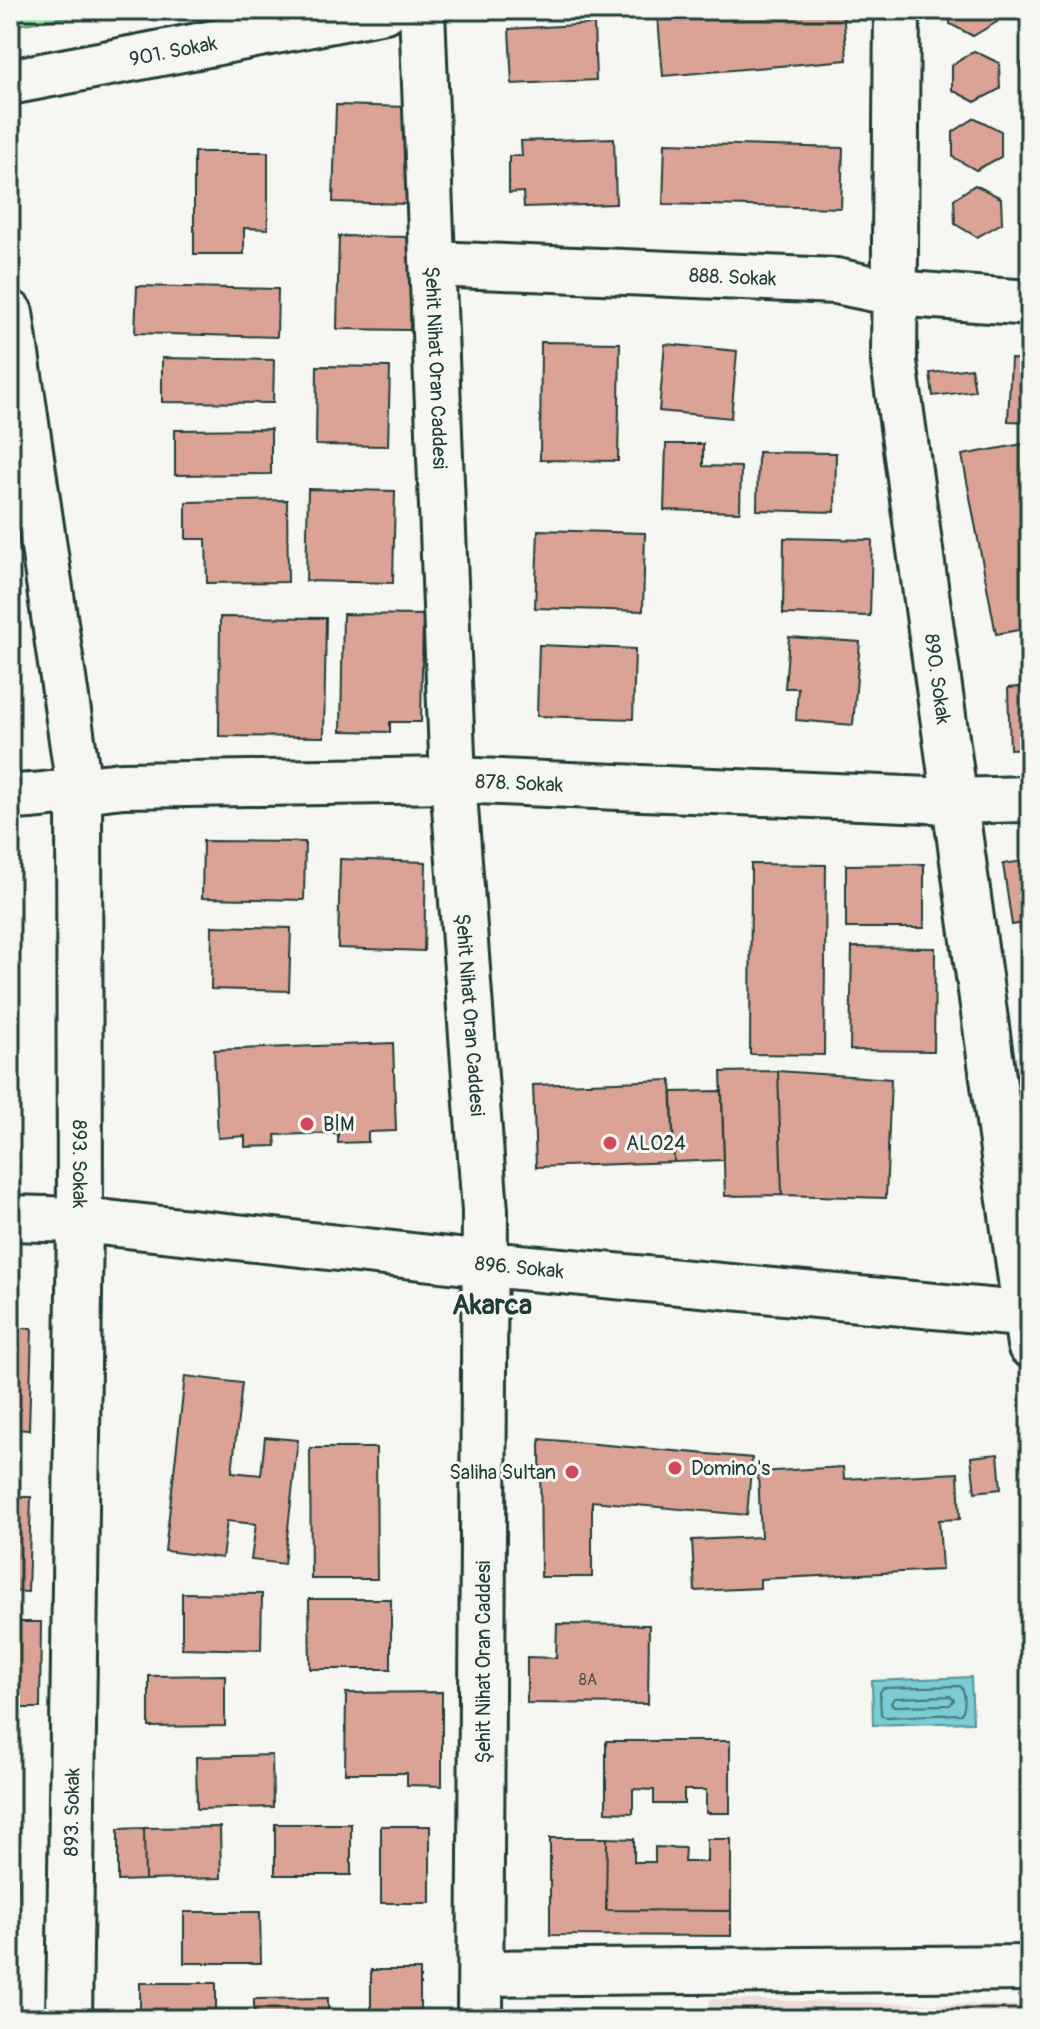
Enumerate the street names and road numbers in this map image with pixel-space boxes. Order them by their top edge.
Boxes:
street label: 901. Sokak [127,30,220,71]
street label: 888. Sokak [689,262,778,291]
street label: Şehit Nihat Oran Caddesi [420,266,453,470]
street label: 890. Sokak [919,632,957,727]
street label: 878. Sokak [475,768,564,797]
street label: Şehit Nihat Oran Caddesi [450,913,490,1117]
street label: 893. Sokak [67,1120,92,1209]
street label: 896. Sokak [474,1250,566,1284]
street label: Şehit Nihat Oran Caddesi [471,1561,496,1763]
street label: 893. Sokak [59,1767,85,1857]

